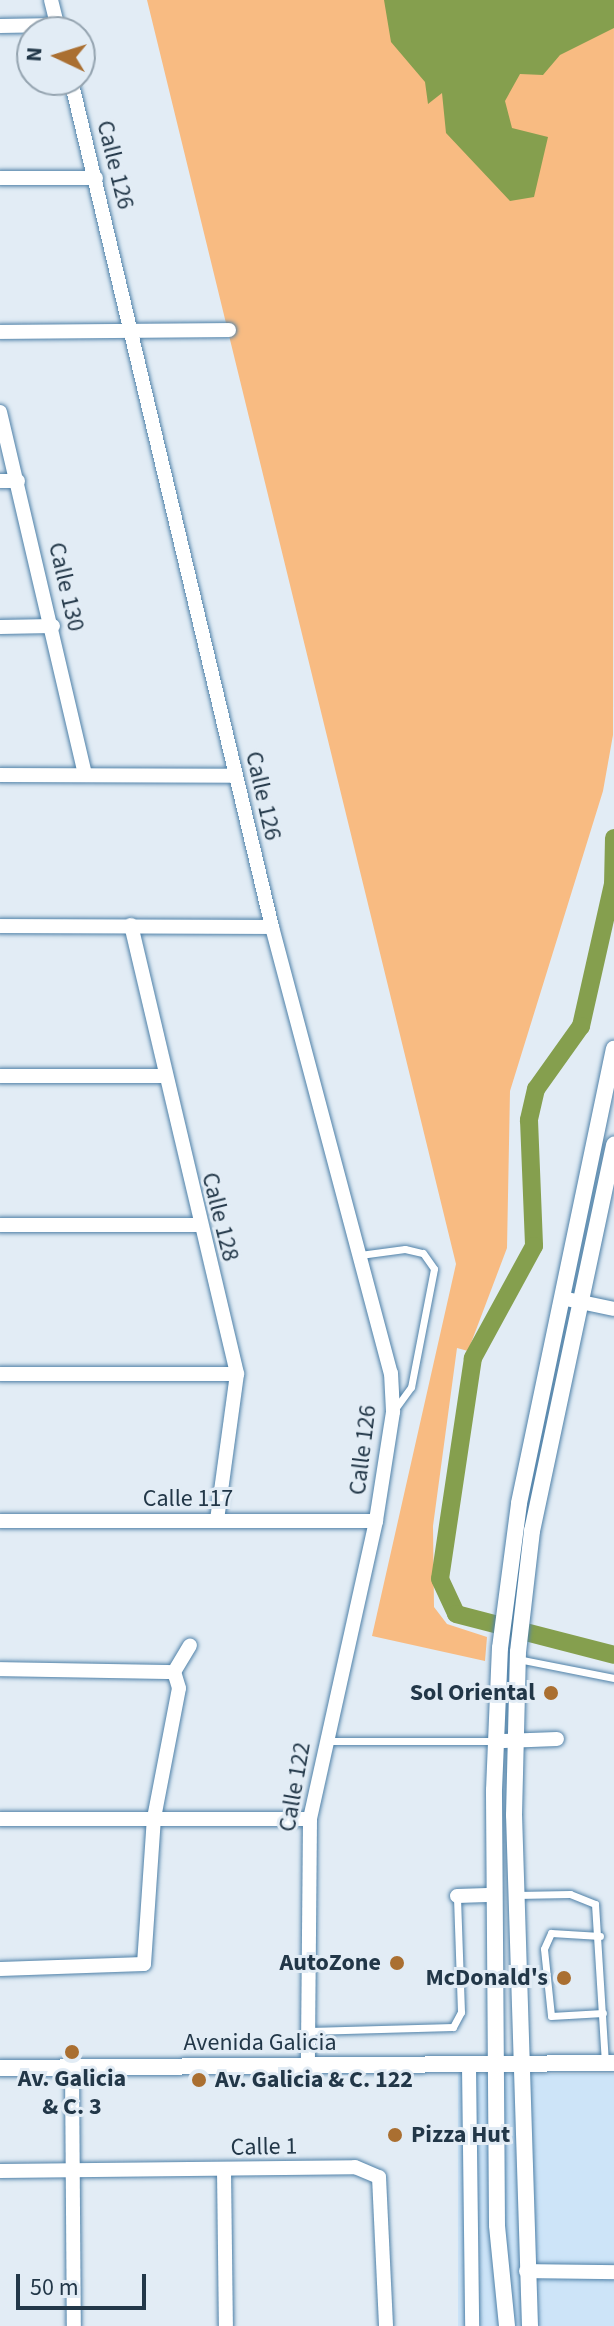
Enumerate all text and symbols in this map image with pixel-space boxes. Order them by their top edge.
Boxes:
north arrow [16,16,96,96]
text: N [18,46,51,63]
street label: Calle 126 [90,118,140,212]
street label: Calle 130 [42,540,90,634]
street label: Calle 126 [239,749,287,843]
street label: Calle 128 [195,1170,245,1264]
street label: Calle 126 [343,1403,383,1497]
street label: Calle 117 [143,1485,233,1513]
place label: Sol Oriental [410,1679,535,1707]
marker: Sol Oriental [542,1684,560,1702]
street label: Calle 122 [273,1740,317,1834]
place label: AutoZone [279,1949,381,1977]
marker: AutoZone [388,1954,406,1972]
place label: McDonald's [426,1964,548,1992]
marker: McDonald's [555,1969,573,1987]
street label: Avenida Galicia [184,2029,336,2057]
marker: Av. Galicia & C. 3 [63,2043,81,2061]
place label: Av. Galicia & C. 3 [18,2065,126,2121]
place label: Av. Galicia & C. 122 [215,2066,413,2094]
marker: Av. Galicia & C. 122 [190,2071,208,2089]
place label: Pizza Hut [411,2121,510,2149]
marker: Pizza Hut [386,2126,404,2144]
street label: Calle 1 [230,2132,298,2162]
scale bar [20,2258,150,2308]
text: 50 m [30,2270,79,2305]

